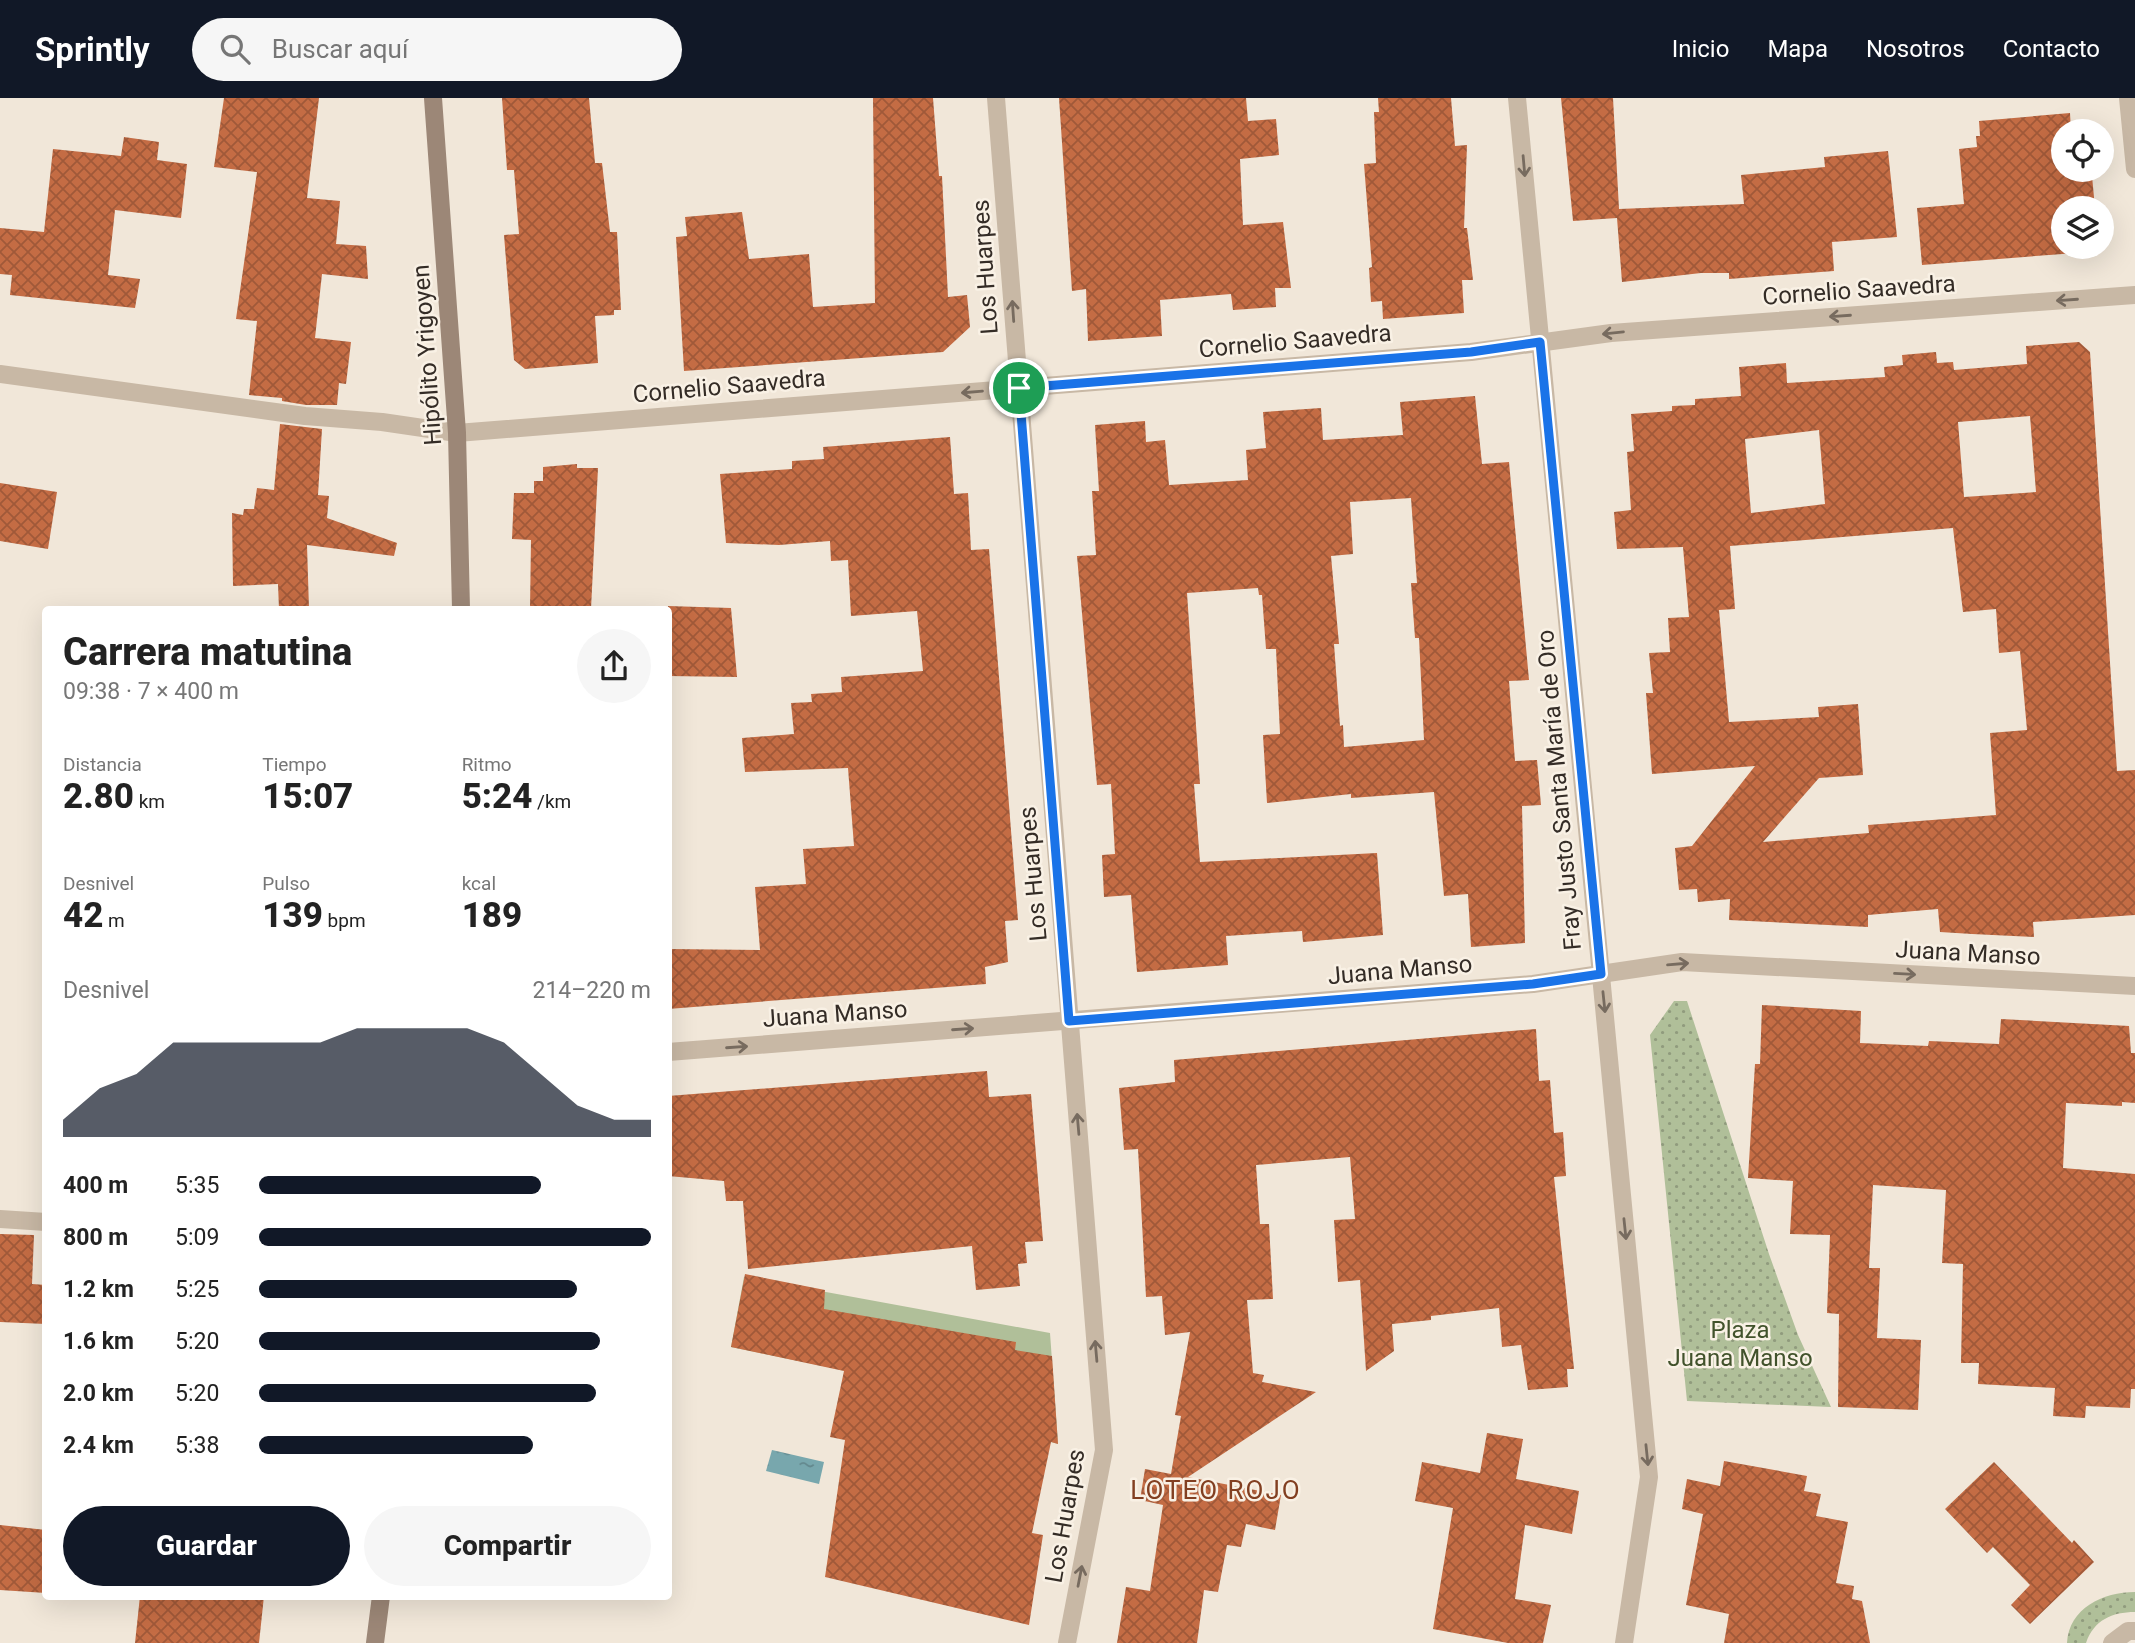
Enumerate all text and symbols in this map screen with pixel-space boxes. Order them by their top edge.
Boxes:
search box [192,18,682,81]
text: Sprintly [35,30,150,69]
icon: search [216,30,254,68]
text: Buscar aquí [272,34,408,64]
text: Inicio [1672,35,1729,63]
text: Mapa [1767,35,1828,63]
text: Nosotros [1866,35,1965,63]
text: Contacto [2003,35,2100,63]
map controls [2051,119,2114,259]
button: locate [2051,119,2114,182]
one-way arrow [1517,154,1530,177]
button: layers [2051,196,2114,259]
street label: Los Huarpes [966,199,1004,335]
street label: Hipólito Yrigoyen [407,264,447,446]
street label: Cornelio Saavedra [1762,269,1956,311]
one-way arrow [2056,294,2079,307]
one-way arrow [1006,300,1019,323]
one-way arrow [1829,310,1852,323]
street label: Cornelio Saavedra [1197,319,1393,363]
one-way arrow [1602,327,1625,340]
pin [989,358,1049,418]
street label: Cornelio Saavedra [631,364,827,408]
icon: arrive [1000,369,1038,407]
one-way arrow [961,386,984,399]
button: share [577,629,651,703]
street label: Fray Justo Santa María de Oro [1531,629,1587,951]
text: Carrera matutina [63,630,352,674]
text: 09:38 · 7 × 400 m [63,678,239,705]
text: Distancia [63,753,142,776]
text: Tiempo [262,753,327,776]
text: Ritmo [462,753,512,776]
text: 2.80 [63,776,134,817]
text: 15:07 [262,776,353,817]
text: 5:24 [462,776,532,817]
text: km [134,790,165,813]
text: /km [532,790,571,813]
street label: Los Huarpes [1013,805,1053,943]
text: Desnivel [63,872,134,895]
text: Pulso [262,872,310,895]
text: kcal [462,872,496,895]
text: 42 [63,895,103,936]
text: 139 [262,895,323,936]
text: 189 [462,895,522,936]
text: m [103,909,125,932]
text: bpm [323,909,366,932]
street label: Juana Manso [1895,935,2041,971]
street label: Juana Manso [1326,950,1474,990]
one-way arrow [1666,957,1688,970]
one-way arrow [1893,968,1915,981]
text: Desnivel [63,977,149,1004]
text: 214–220 m [532,977,651,1004]
one-way arrow [1597,990,1610,1013]
street label: Juana Manso [762,995,908,1033]
one-way arrow [952,1022,974,1035]
one-way arrow [725,1040,747,1053]
one-way arrow [1071,1113,1084,1136]
text: 400 m [63,1172,128,1199]
text: 5:35 [175,1172,219,1199]
one-way arrow [1619,1217,1632,1239]
text: 800 m [63,1224,128,1251]
text: 5:09 [175,1224,219,1251]
text: 1.2 km [63,1276,134,1303]
text: 5:25 [175,1276,219,1303]
park label: Plaza Juana Manso [1667,1316,1813,1372]
text: 1.6 km [63,1328,134,1355]
text: 5:20 [175,1328,219,1355]
one-way arrow [1089,1340,1102,1363]
text: 2.0 km [63,1380,134,1407]
text: 5:20 [175,1380,219,1407]
text: 2.4 km [63,1432,134,1459]
text: 5:38 [175,1432,219,1459]
one-way arrow [1641,1443,1654,1466]
street label: Los Huarpes [1039,1447,1091,1585]
district label: LOTEO ROJO [1130,1475,1302,1505]
button: Guardar [63,1506,350,1586]
button: Compartir [364,1506,651,1586]
one-way arrow [1074,1565,1087,1588]

